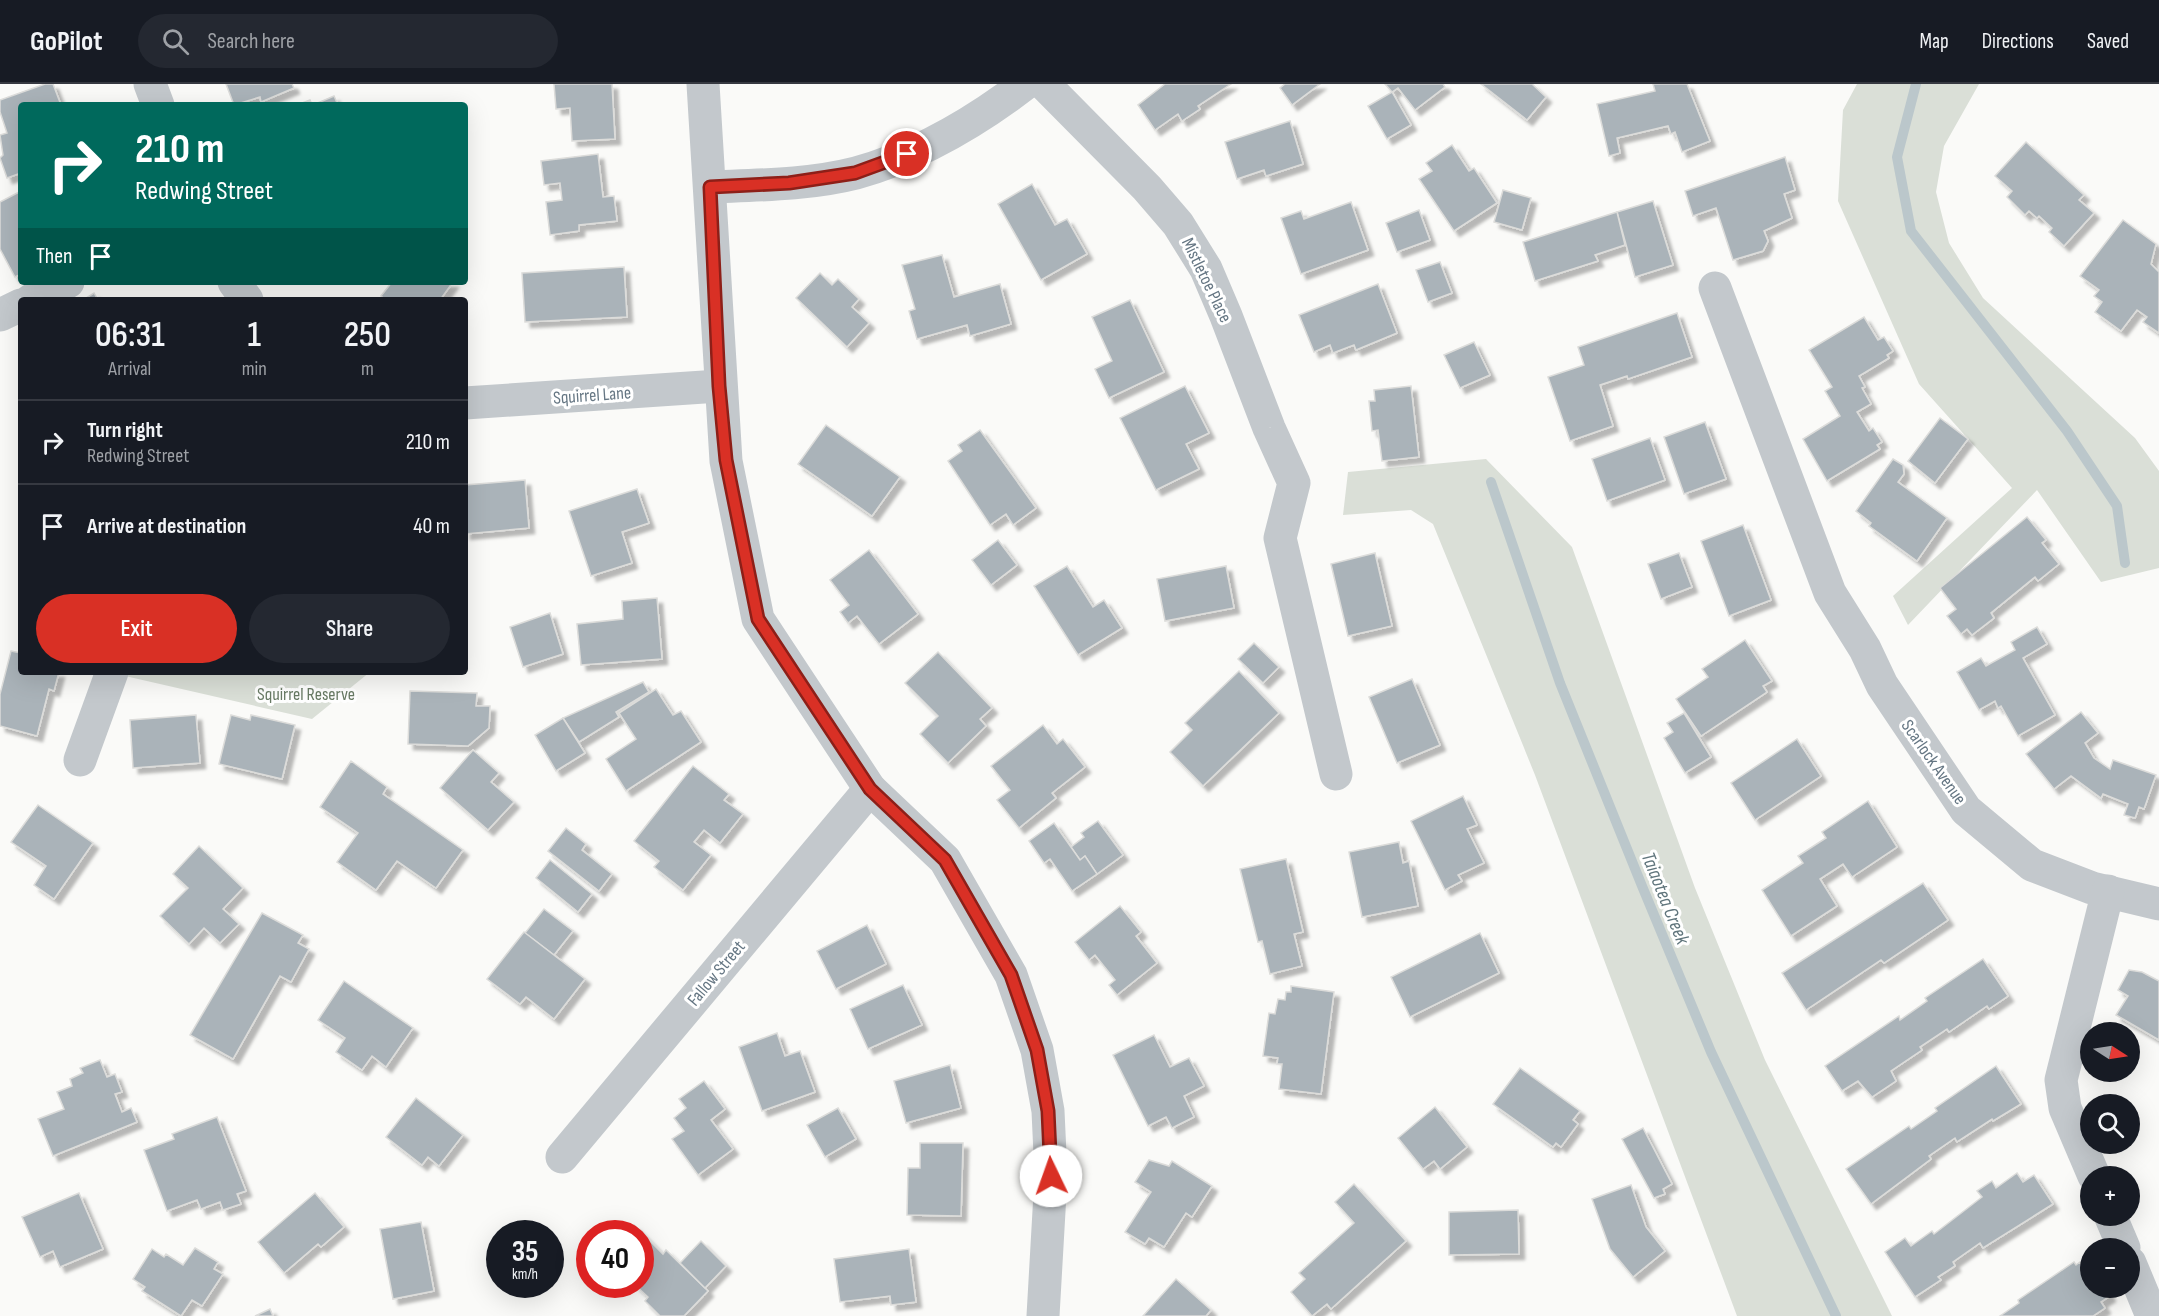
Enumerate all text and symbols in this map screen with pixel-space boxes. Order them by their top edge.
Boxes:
search box [138,14,558,68]
text: GoPilot [30,25,102,58]
icon: search [159,25,192,58]
text: Search here [207,28,295,55]
text: Map [1919,29,1949,54]
text: Directions [1982,29,2054,54]
text: Saved [2087,29,2129,54]
text: 210 m [135,124,224,175]
icon: right [36,126,114,204]
pin [881,128,932,179]
icon: arrive [890,137,923,170]
text: Redwing Street [135,175,273,207]
street label: Mistletoe Place [1177,234,1236,326]
icon: arrive [84,240,117,273]
text: Then [36,243,72,270]
text: 06:31 [95,314,165,357]
text: 1 [248,314,261,357]
text: 250 [344,314,391,357]
text: Arrival [108,357,151,381]
text: min [242,357,267,381]
text: m [361,357,374,381]
street label: Squirrel Lane [552,382,632,409]
text: Turn right [87,417,163,444]
icon: right [36,426,69,459]
text: 210 m [406,429,450,456]
text: Redwing Street [87,444,189,468]
icon: arrive [36,510,69,543]
text: Arrive at destination [87,513,246,540]
text: 40 m [413,513,450,540]
button: Exit [36,594,237,663]
button: Share [249,594,450,663]
park label: Squirrel Reserve [257,684,355,705]
street label: Scarlock Avenue [1897,716,1970,809]
water label: Taiaotea Creek [1636,849,1695,948]
street label: Fallow Street [683,936,750,1010]
north arrow [2080,1022,2140,1082]
map controls [2080,1022,2140,1298]
button: search [2080,1094,2140,1154]
position arrow [1019,1144,1083,1208]
button: + [2080,1166,2140,1226]
speed limit sign: 40 [576,1220,654,1298]
text: 35 [512,1234,538,1270]
button: − [2080,1238,2140,1298]
text: km/h [512,1265,538,1284]

